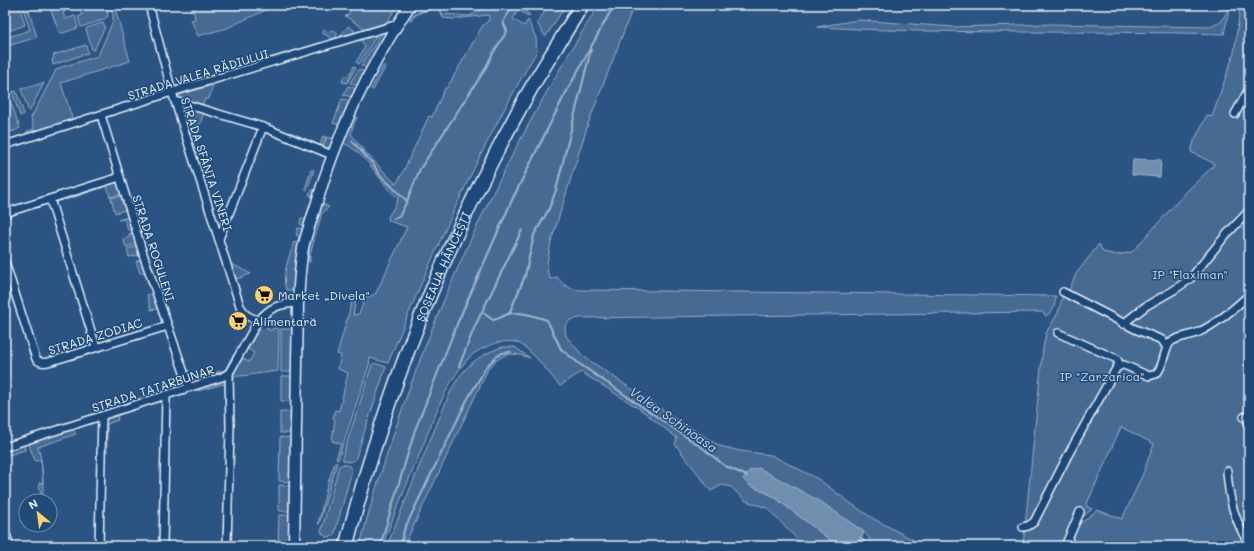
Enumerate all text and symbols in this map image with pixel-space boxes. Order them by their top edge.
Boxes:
street label: STRADA VALEA RĂDIULUI [126,45,270,103]
street label: STRADA SFÂNTA VINERI [178,95,236,233]
street label: STRADA ROGULENI [129,193,179,303]
street label: ȘOSEAUA HÂNCEȘTI [412,209,474,324]
park label: IP "Flaximan" [1152,266,1228,282]
supermarket icon: Market „Divela" [253,284,275,306]
place label: Market „Divela" [278,287,370,303]
supermarket icon: Alimentară [227,310,249,332]
place label: Alimentară [252,313,317,329]
street label: STRADA ZODIAC [46,314,144,358]
street label: STRADA TATARBUNAR [90,361,216,415]
park label: IP "Zarzarica" [1060,368,1144,384]
water label: Valea Schinoasa [627,382,721,456]
north arrow [18,493,58,533]
text: N [26,495,40,512]

